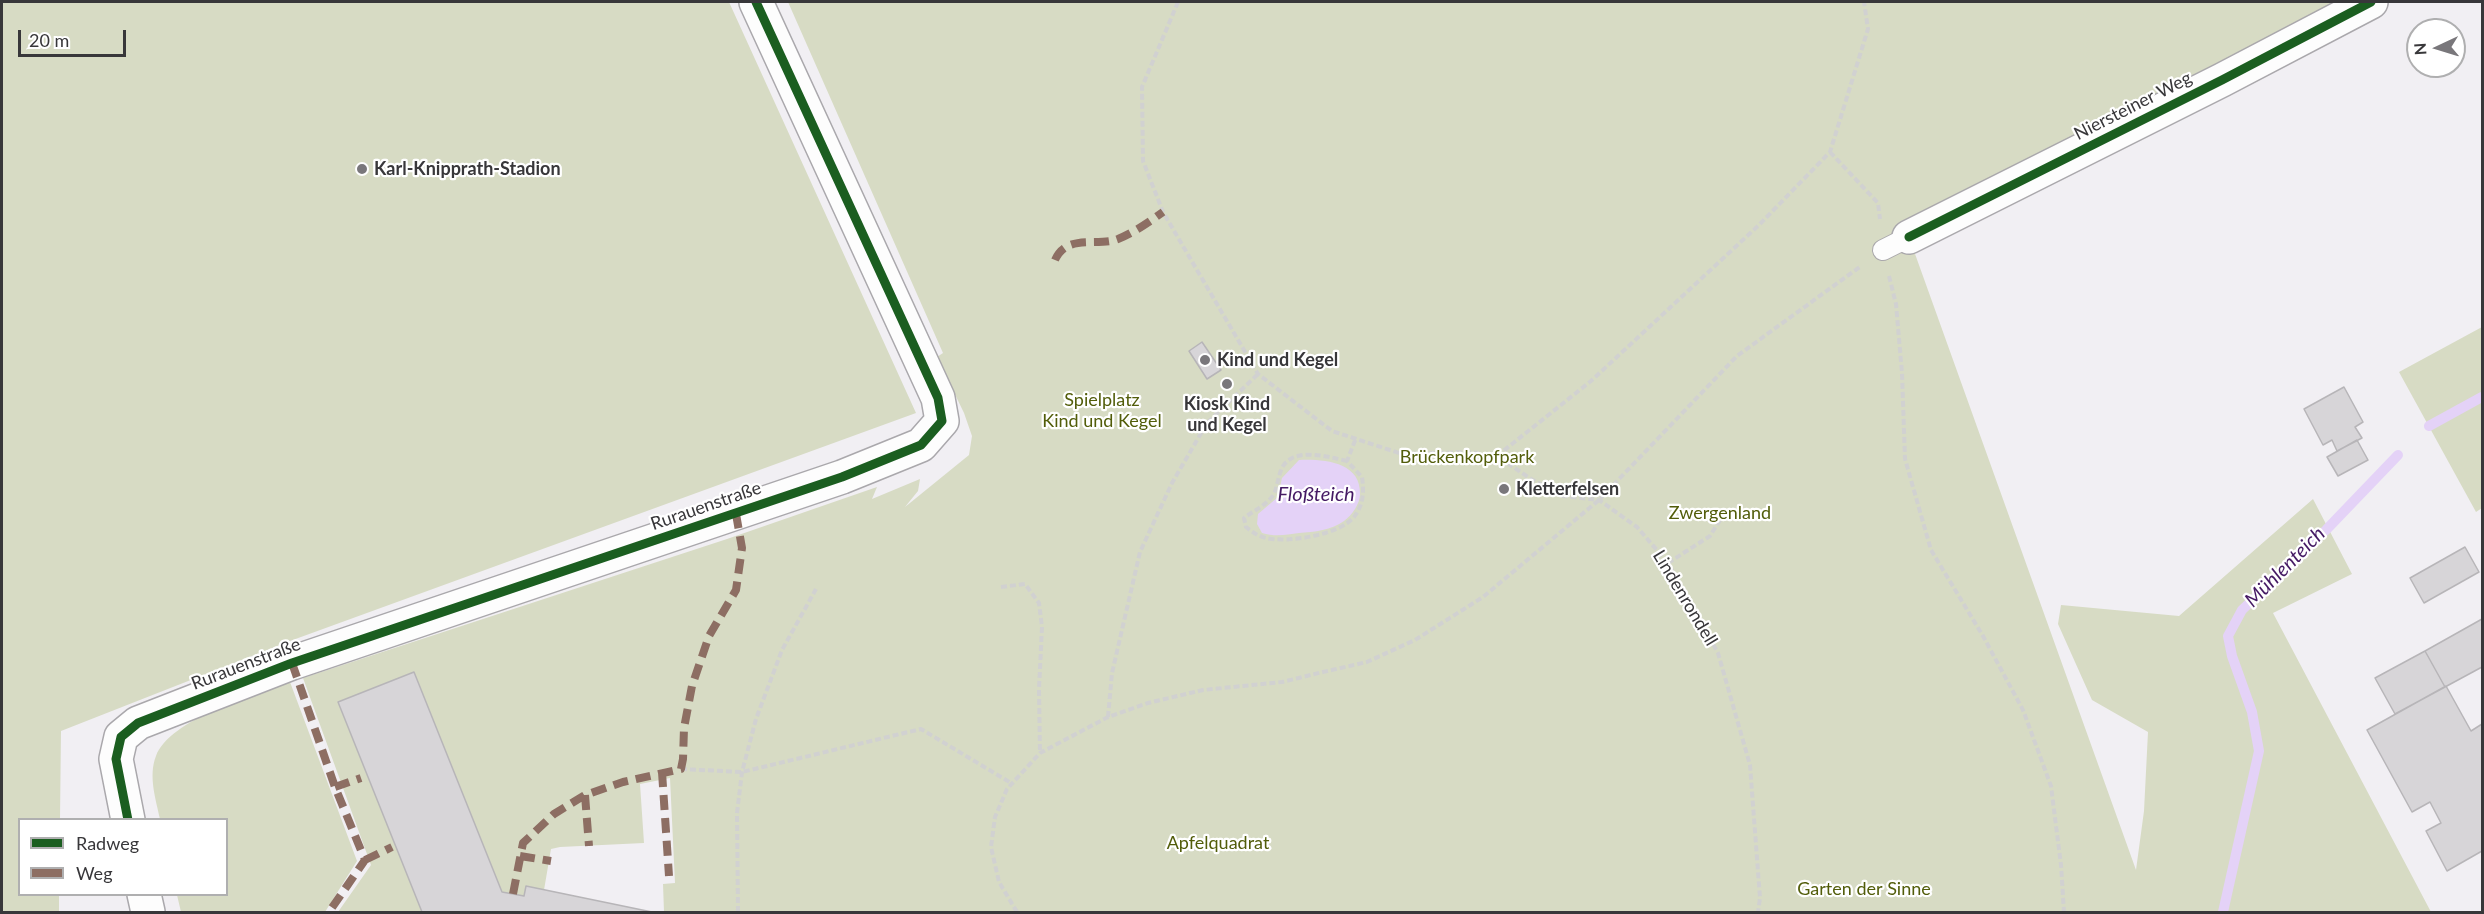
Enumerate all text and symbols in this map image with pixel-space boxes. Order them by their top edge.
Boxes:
scale bar [21,18,129,56]
north arrow [2406,18,2466,78]
text: 20 m [29,29,69,51]
text: N [2410,42,2429,56]
street label: Niersteiner Weg [2071,67,2195,145]
place label: Karl-Knipprath-Stadion [374,158,561,180]
marker: Karl-Knipprath-Stadion [355,162,369,176]
place label: Kind und Kegel [1217,349,1338,371]
marker: Kind und Kegel [1198,353,1212,367]
marker: Kiosk Kind und Kegel [1220,377,1234,391]
park label: Spielplatz Kind und Kegel [1042,389,1162,432]
place label: Kiosk Kind und Kegel [1184,393,1270,436]
park label: Brückenkopfpark [1400,446,1534,468]
street label: Rurauenstraße [648,477,764,535]
place label: Kletterfelsen [1516,478,1619,500]
marker: Kletterfelsen [1497,482,1511,496]
water label: Floßteich [1277,483,1355,507]
park label: Zwergenland [1669,502,1771,524]
water label: Mühlenteich [2240,522,2330,612]
street label: Lindenrondell [1648,546,1722,650]
street label: Rurauenstraße [188,633,304,695]
legend [18,818,228,896]
text: Radweg [76,832,139,854]
park label: Apfelquadrat [1167,832,1269,854]
text: Weg [76,862,113,884]
park label: Garten der Sinne [1797,878,1931,900]

